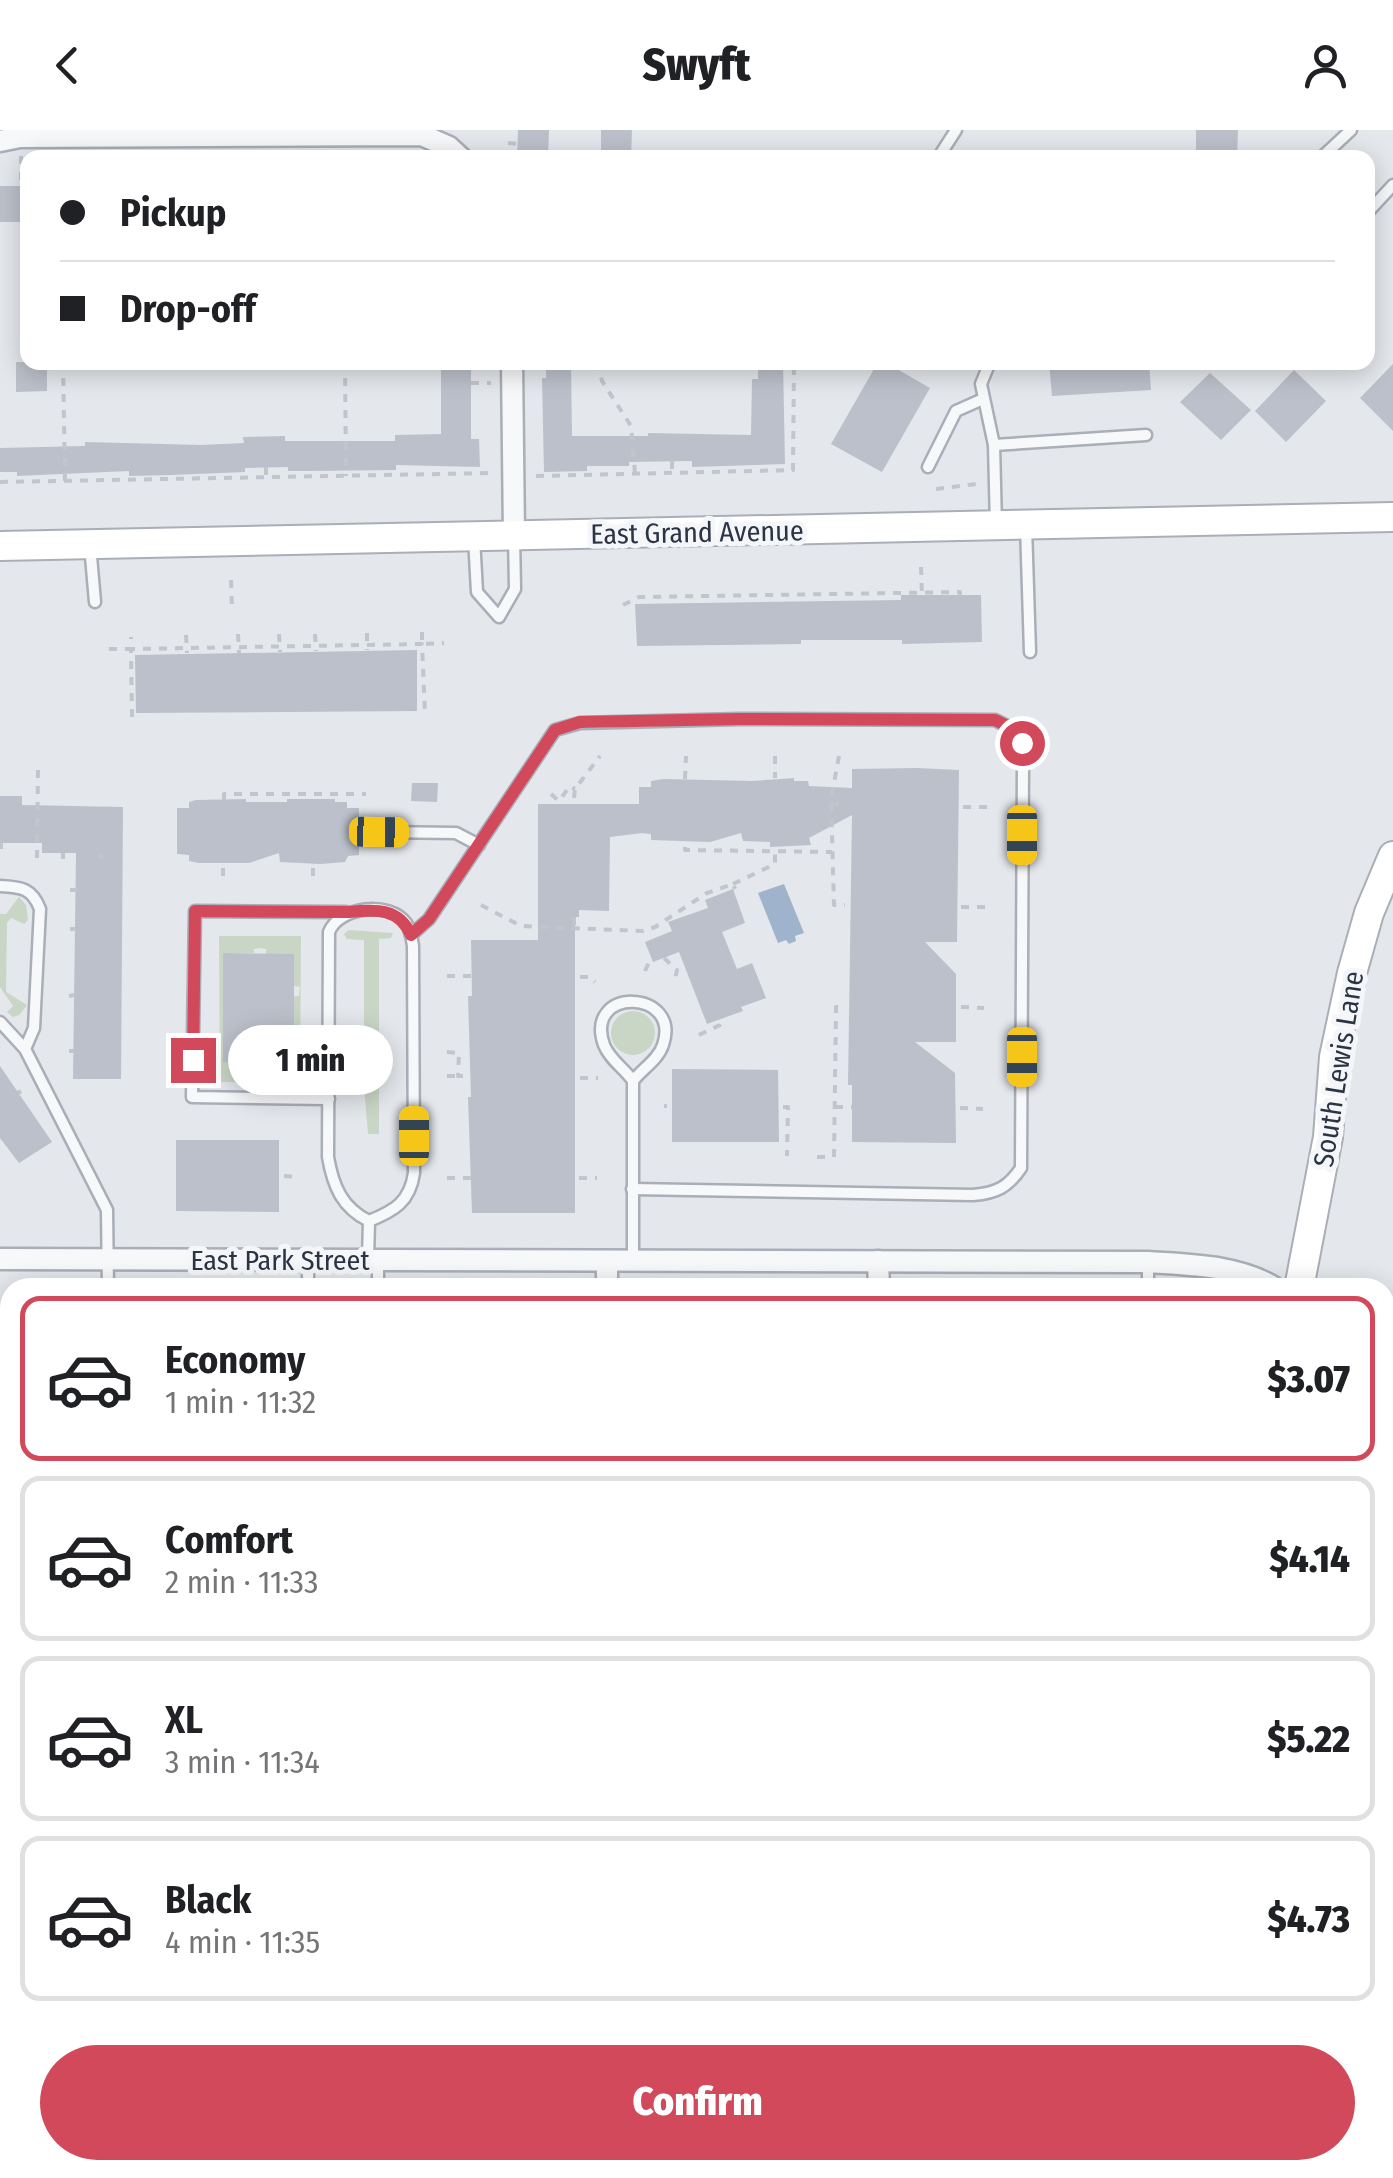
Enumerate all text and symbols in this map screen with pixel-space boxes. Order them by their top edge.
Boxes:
icon: back [40,38,95,93]
text: Swyft [642,38,751,92]
icon: person [1298,38,1353,93]
text: Pickup [120,190,226,236]
text: Drop-off [120,286,256,332]
street label: East Grand Avenue [590,514,804,551]
route start [1000,721,1045,766]
car [1007,805,1037,865]
car [349,816,409,848]
street label: South Lewis Lane [1307,969,1370,1169]
callout: 1 min [228,1025,393,1095]
car [1007,1027,1037,1087]
route end [171,1038,216,1083]
text: 1 min [276,1041,345,1079]
car [399,1106,429,1166]
street label: East Park Street [190,1244,370,1277]
icon: car [45,1334,135,1424]
text: Economy [165,1337,305,1383]
text: $3.07 [1268,1356,1350,1402]
text: 1 min · 11:32 [165,1383,316,1421]
icon: car [45,1514,135,1604]
text: Comfort [165,1517,293,1563]
text: $4.14 [1270,1536,1350,1582]
text: 2 min · 11:33 [165,1563,318,1601]
icon: car [45,1694,135,1784]
text: XL [165,1697,203,1743]
text: $5.22 [1267,1716,1350,1762]
text: 3 min · 11:34 [165,1743,320,1781]
icon: car [45,1874,135,1964]
text: Black [165,1877,251,1923]
text: $4.73 [1268,1896,1350,1942]
text: 4 min · 11:35 [165,1923,320,1961]
button: Confirm [40,2045,1355,2160]

